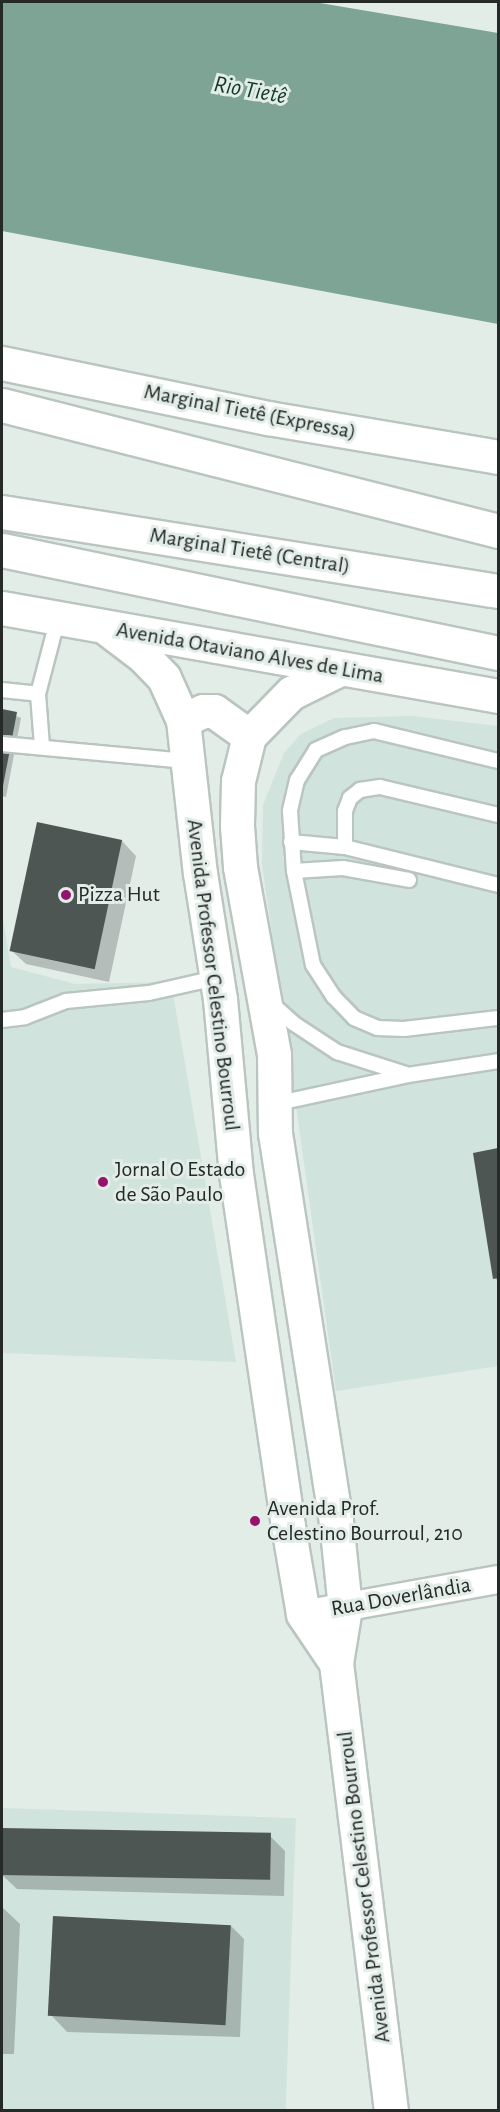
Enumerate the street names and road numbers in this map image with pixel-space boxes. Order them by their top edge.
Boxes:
street label: Marginal Tietê (Expressa) [142,378,358,446]
street label: Marginal Tietê (Central) [148,522,352,580]
street label: Avenida Otaviano Alves de Lima [114,616,386,690]
street label: Avenida Professor Celestino Bourroul [181,818,245,1132]
street label: Rua Doverlândia [329,1572,473,1622]
street label: Avenida Professor Celestino Bourroul [332,1730,396,2044]

